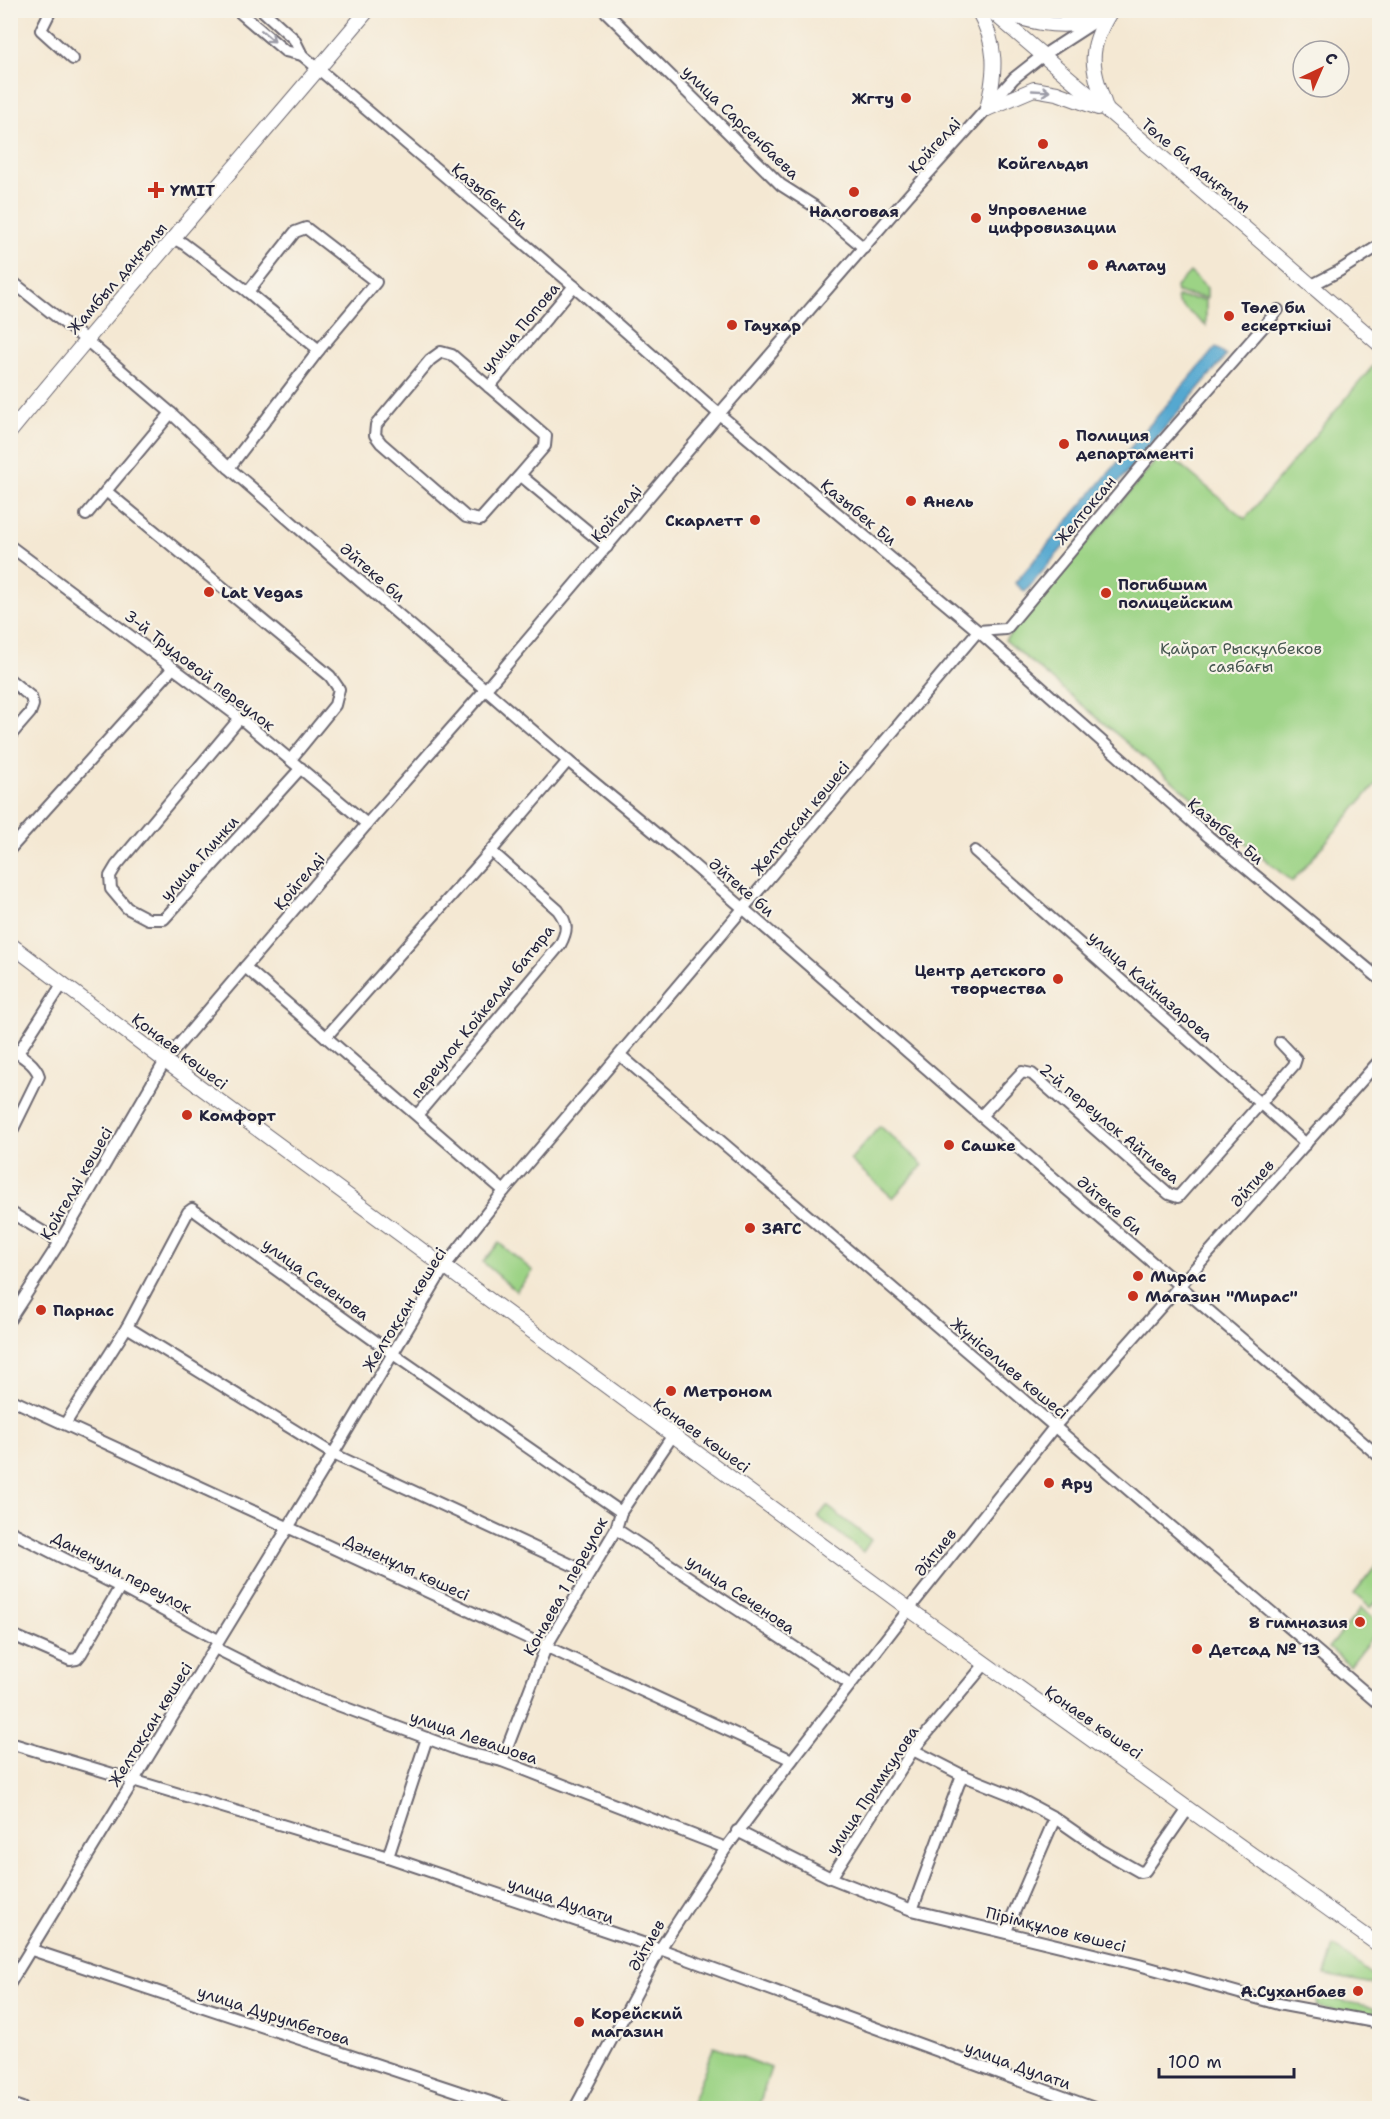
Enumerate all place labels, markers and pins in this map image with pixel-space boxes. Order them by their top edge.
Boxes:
place label: Жгту [852,88,894,109]
marker: Жгту [899,91,913,105]
marker: Койгельды [1036,137,1050,151]
place label: Койгельды [998,153,1089,174]
place label: YMIT [170,180,215,201]
marker: YMIT [147,181,165,199]
marker: Налоговая [847,185,861,199]
place label: Упровление цифровизации [988,199,1116,238]
place label: Налоговая [809,201,899,222]
marker: Упровление цифровизации [969,211,983,225]
place label: Алатау [1105,255,1166,276]
marker: Алатау [1086,258,1100,272]
place label: Төле би ескерткіші [1241,297,1332,336]
marker: Төле би ескерткіші [1222,309,1236,323]
place label: Гаухар [744,315,801,336]
marker: Гаухар [725,318,739,332]
place label: Полиция департаменті [1076,425,1194,464]
marker: Полиция департаменті [1057,437,1071,451]
place label: Анель [923,491,974,512]
marker: Анель [904,494,918,508]
place label: Скарлетт [665,510,743,531]
marker: Скарлетт [748,513,762,527]
place label: Погибшим полицейским [1118,574,1234,613]
place label: Lat Vegas [221,582,303,603]
marker: Lat Vegas [202,585,216,599]
marker: Погибшим полицейским [1099,586,1113,600]
place label: Центр детского творчества [914,960,1046,999]
marker: Центр детского творчества [1051,972,1065,986]
place label: Комфорт [199,1105,276,1126]
marker: Комфорт [180,1108,194,1122]
place label: Сашке [961,1135,1016,1156]
marker: Сашке [942,1138,956,1152]
place label: ЗАГС [762,1218,802,1239]
marker: ЗАГС [743,1221,757,1235]
place label: Мирас [1150,1266,1206,1287]
marker: Мирас [1131,1269,1145,1283]
place label: Магазин "Мирас" [1145,1286,1298,1307]
marker: Магазин "Мирас" [1126,1289,1140,1303]
place label: Парнас [53,1300,114,1321]
marker: Парнас [34,1303,48,1317]
place label: Метроном [683,1381,773,1402]
marker: Метроном [664,1384,678,1398]
place label: Ару [1061,1473,1093,1494]
marker: Ару [1042,1476,1056,1490]
place label: 8 гимназия [1249,1612,1348,1633]
marker: 8 гимназия [1353,1615,1367,1629]
place label: Детсад № 13 [1209,1639,1320,1660]
marker: Детсад № 13 [1190,1642,1204,1656]
place label: А.Суханбаев [1241,1981,1346,2002]
marker: А.Суханбаев [1351,1984,1365,1998]
place label: Корейский магазин [591,2003,683,2042]
marker: Корейский магазин [572,2015,586,2029]

